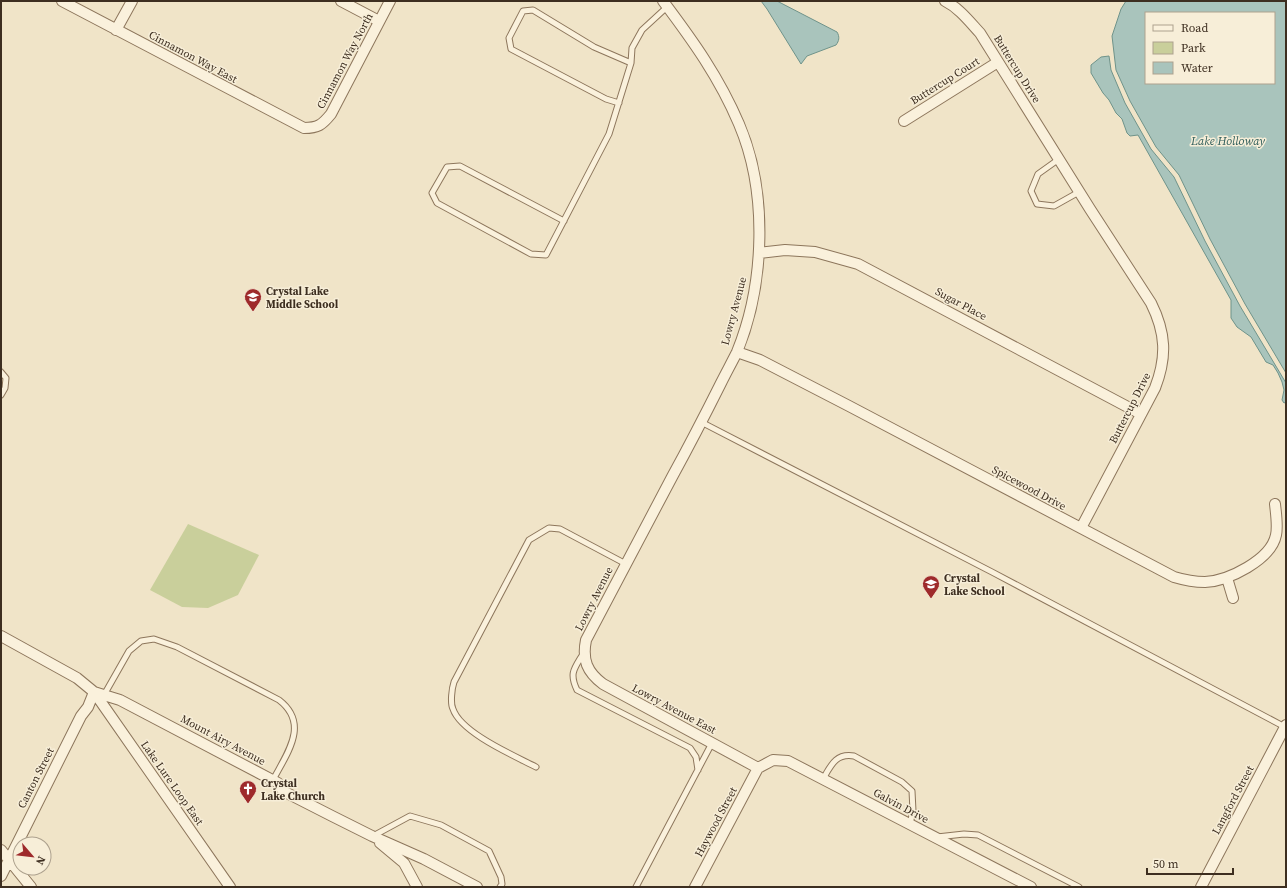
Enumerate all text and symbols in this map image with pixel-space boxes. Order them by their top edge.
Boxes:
street label: Cinnamon Way North [313,10,377,112]
legend [1145,12,1275,84]
text: Road [1181,20,1208,36]
street label: Cinnamon Way East [146,27,240,87]
street label: Buttercup Drive [990,32,1044,106]
text: Park [1181,40,1206,56]
street label: Buttercup Court [908,54,983,108]
text: Water [1181,60,1213,76]
water label: Lake Holloway [1190,133,1265,149]
street label: Lowry Avenue [718,275,750,347]
place label: Crystal Lake Middle School [266,284,339,312]
street label: Sugar Place [933,284,990,324]
school or university icon: Crystal Lake Middle School [243,287,263,312]
street label: Buttercup Drive [1106,370,1154,446]
street label: Spicewood Drive [989,462,1069,514]
street label: Lowry Avenue [571,564,617,634]
place label: Crystal Lake School [944,571,1005,599]
school or university icon: Crystal Lake School [921,574,941,599]
street label: Lowry Avenue East [629,680,719,738]
street label: Mount Airy Avenue [178,711,269,769]
street label: Lake Lure Loop East [137,738,207,828]
street label: Canton Street [14,745,58,811]
street label: Langford Street [1209,763,1258,837]
place label: Crystal Lake Church [261,776,325,804]
church icon: Crystal Lake Church [238,779,258,804]
street label: Haywood Street [691,784,741,860]
street label: Galvin Drive [871,785,932,827]
north arrow [12,836,52,876]
scale bar [1147,850,1233,876]
text: N [32,853,49,868]
text: 50 m [1153,856,1179,872]

